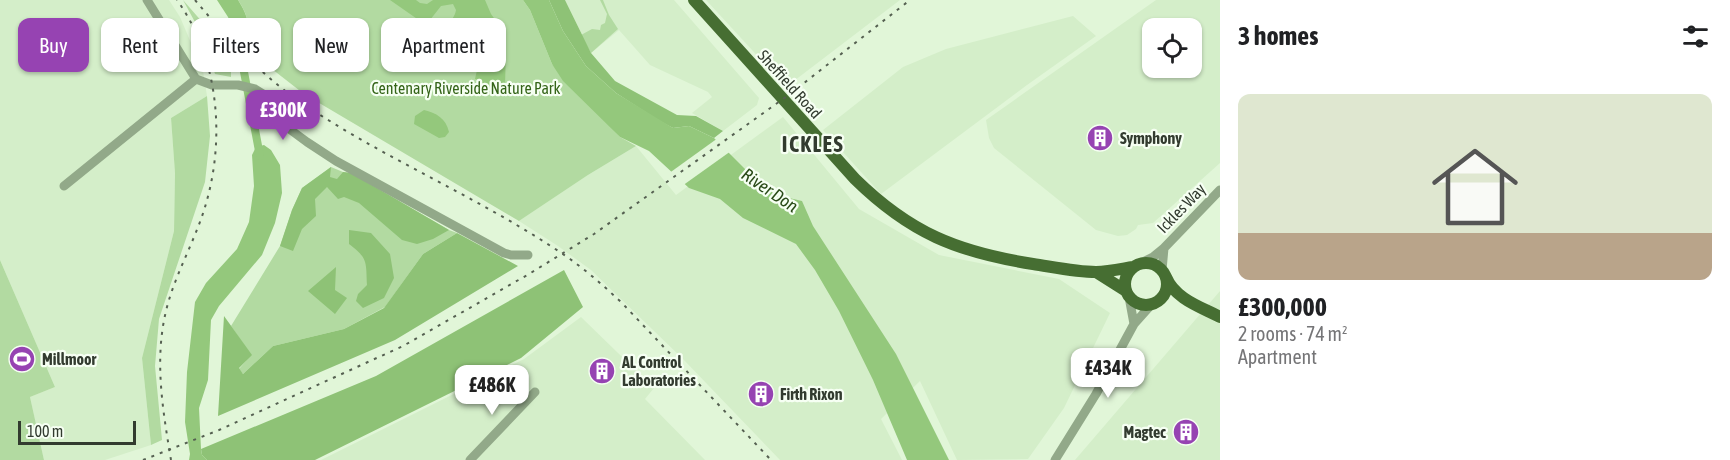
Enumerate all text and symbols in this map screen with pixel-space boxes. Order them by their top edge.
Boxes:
chip: Buy [18,18,89,72]
chip: Rent [101,18,179,72]
chip: Filters [191,18,281,72]
chip: New [293,18,369,72]
chip: Apartment [381,18,506,72]
map controls [1142,18,1202,78]
button: locate [1142,18,1202,78]
icon: filters [1679,20,1712,53]
text: 3 homes [1238,21,1318,51]
street label: Sheffield Road [755,46,825,122]
park label: Centenary Riverside Nature Park [371,79,561,98]
pin: £300K [241,90,325,141]
text: £300K [260,98,306,121]
building icon: Symphony [1085,123,1115,153]
place label: Symphony [1120,129,1182,147]
district label: ICKLES [782,131,844,157]
icon: home [1421,133,1529,241]
water label: River Don [738,164,802,217]
street label: Ickles Way [1153,179,1210,237]
text: £300,000 [1238,292,1327,322]
text: 2 rooms · 74 m² [1238,322,1348,345]
sports icon: Millmoor [7,344,37,374]
text: Apartment [1238,345,1317,368]
pin: £434K [1066,348,1150,399]
place label: Millmoor [42,350,96,368]
place label: AL Control Laboratories [621,353,696,389]
building icon: AL Control Laboratories [587,356,617,386]
text: £434K [1085,356,1131,379]
pin: £486K [450,365,534,416]
text: £486K [469,373,515,396]
building icon: Firth Rixon [746,379,776,409]
place label: Firth Rixon [780,385,843,403]
building icon: Magtec [1171,417,1201,447]
scale bar [18,418,136,446]
text: 100 m [27,422,63,440]
place label: Magtec [1123,423,1166,441]

